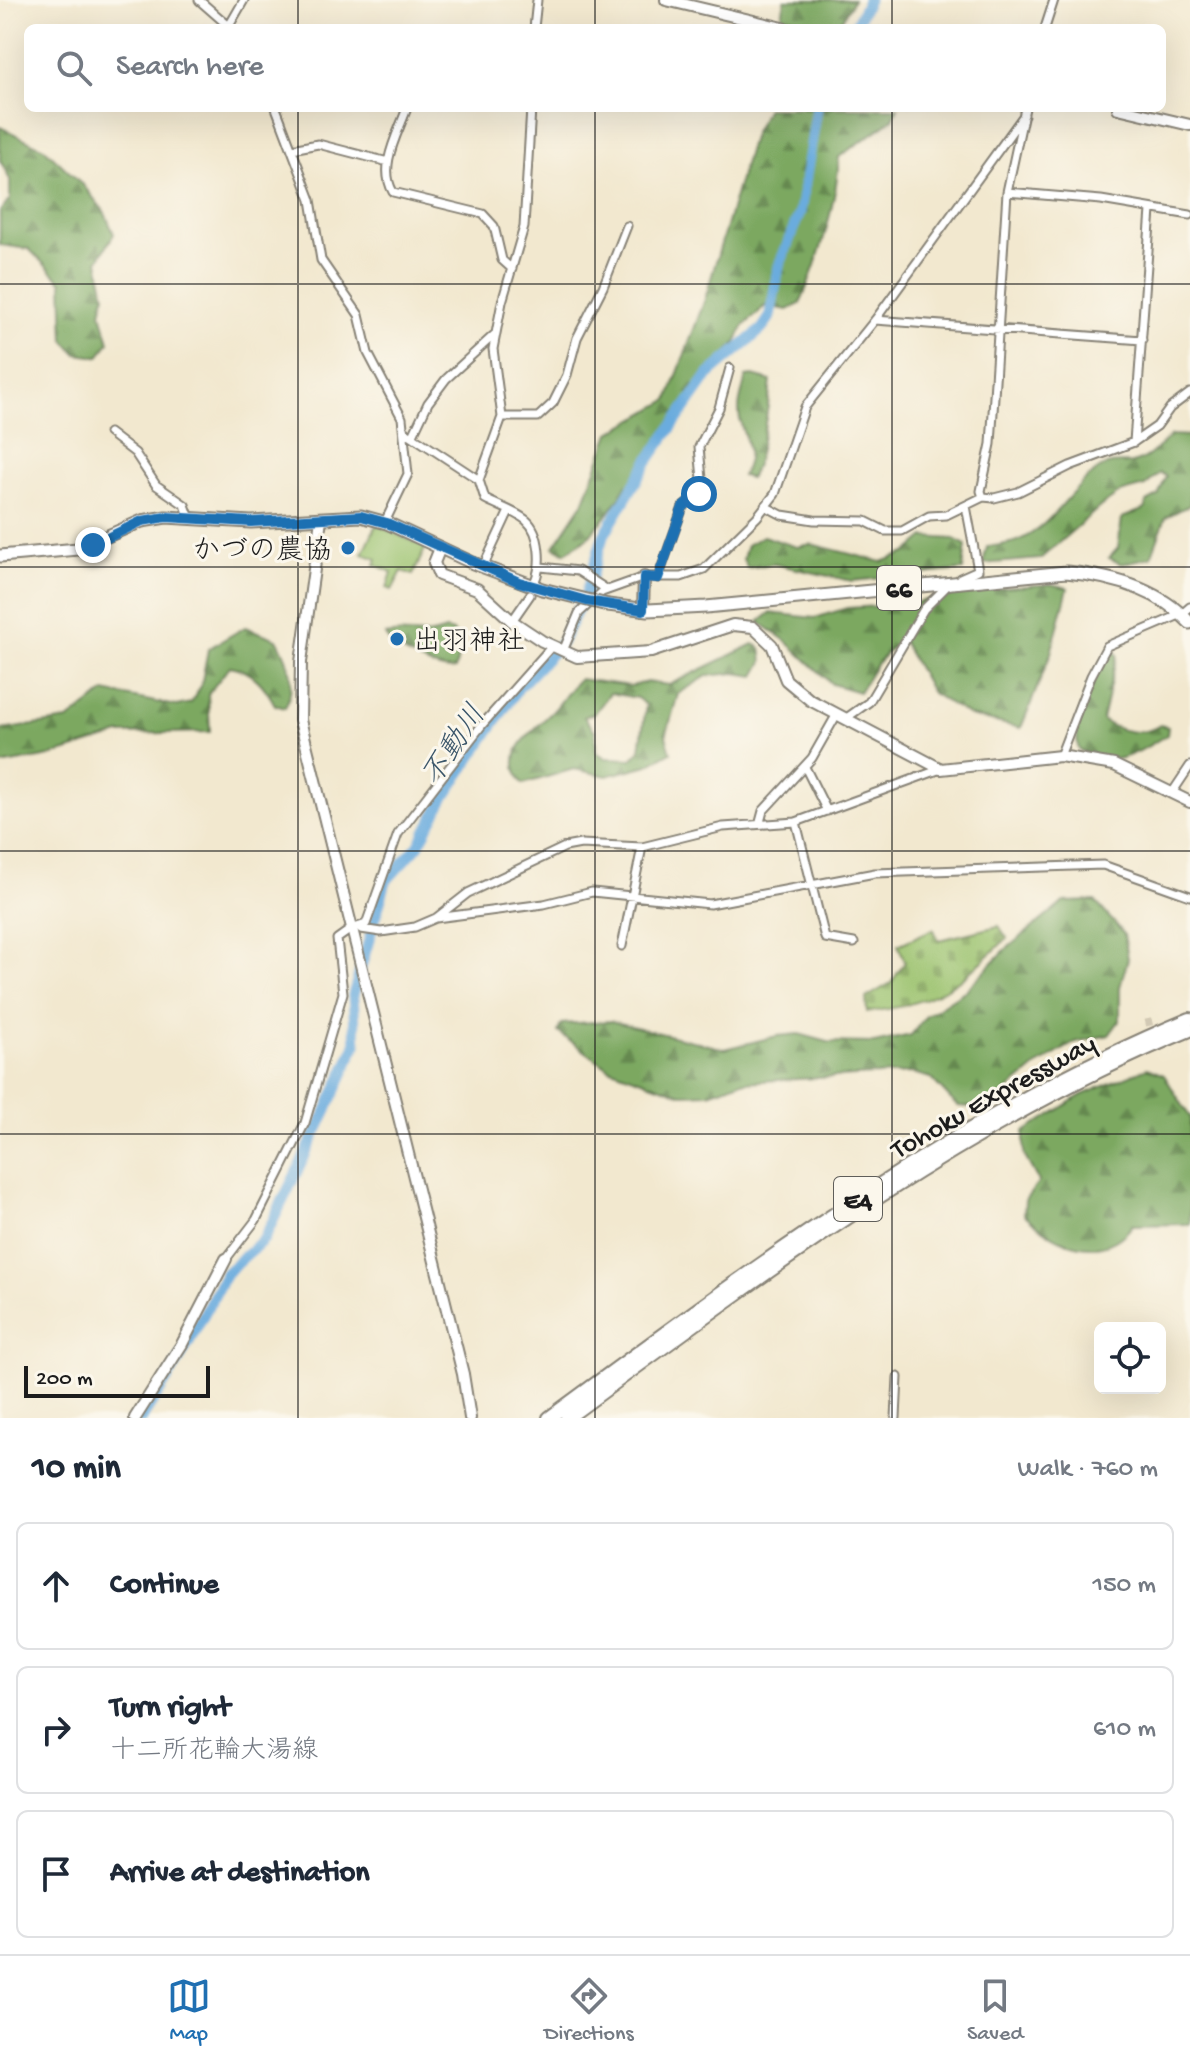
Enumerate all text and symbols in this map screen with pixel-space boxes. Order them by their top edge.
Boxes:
search box [24,24,1166,112]
icon: search [52,46,96,90]
text: Search here [116,51,264,86]
route start [681,476,717,512]
route end [75,527,111,563]
place label: かづの農協 [192,535,332,569]
marker: かづの農協 [339,539,357,557]
road number: 66 [877,566,921,610]
place label: 出羽神社 [413,626,525,660]
marker: 出羽神社 [388,630,406,648]
water label: 不動川 [415,699,495,794]
street label: Tohoku Expressway [884,1028,1103,1169]
road number: E4 [834,1177,882,1221]
map controls [1094,1322,1166,1394]
button: locate [1094,1322,1166,1394]
scale bar [24,1362,210,1398]
text: 200 m [36,1367,93,1393]
text: 10 min [32,1450,121,1490]
text: Walk · 760 m [1018,1455,1158,1486]
icon: ahead [34,1564,78,1608]
text: Continue [110,1569,219,1604]
text: 150 m [1092,1571,1156,1602]
text: Turn right [110,1692,230,1727]
icon: right [34,1708,78,1752]
text: 610 m [1093,1715,1156,1746]
text: 十二所花輪大湯線 [110,1737,318,1768]
icon: arrive [34,1852,78,1896]
text: Arrive at destination [110,1857,370,1892]
tab: Map [167,1974,211,2048]
tab: Directions [544,1974,634,2048]
tab: Saved [967,1974,1023,2048]

